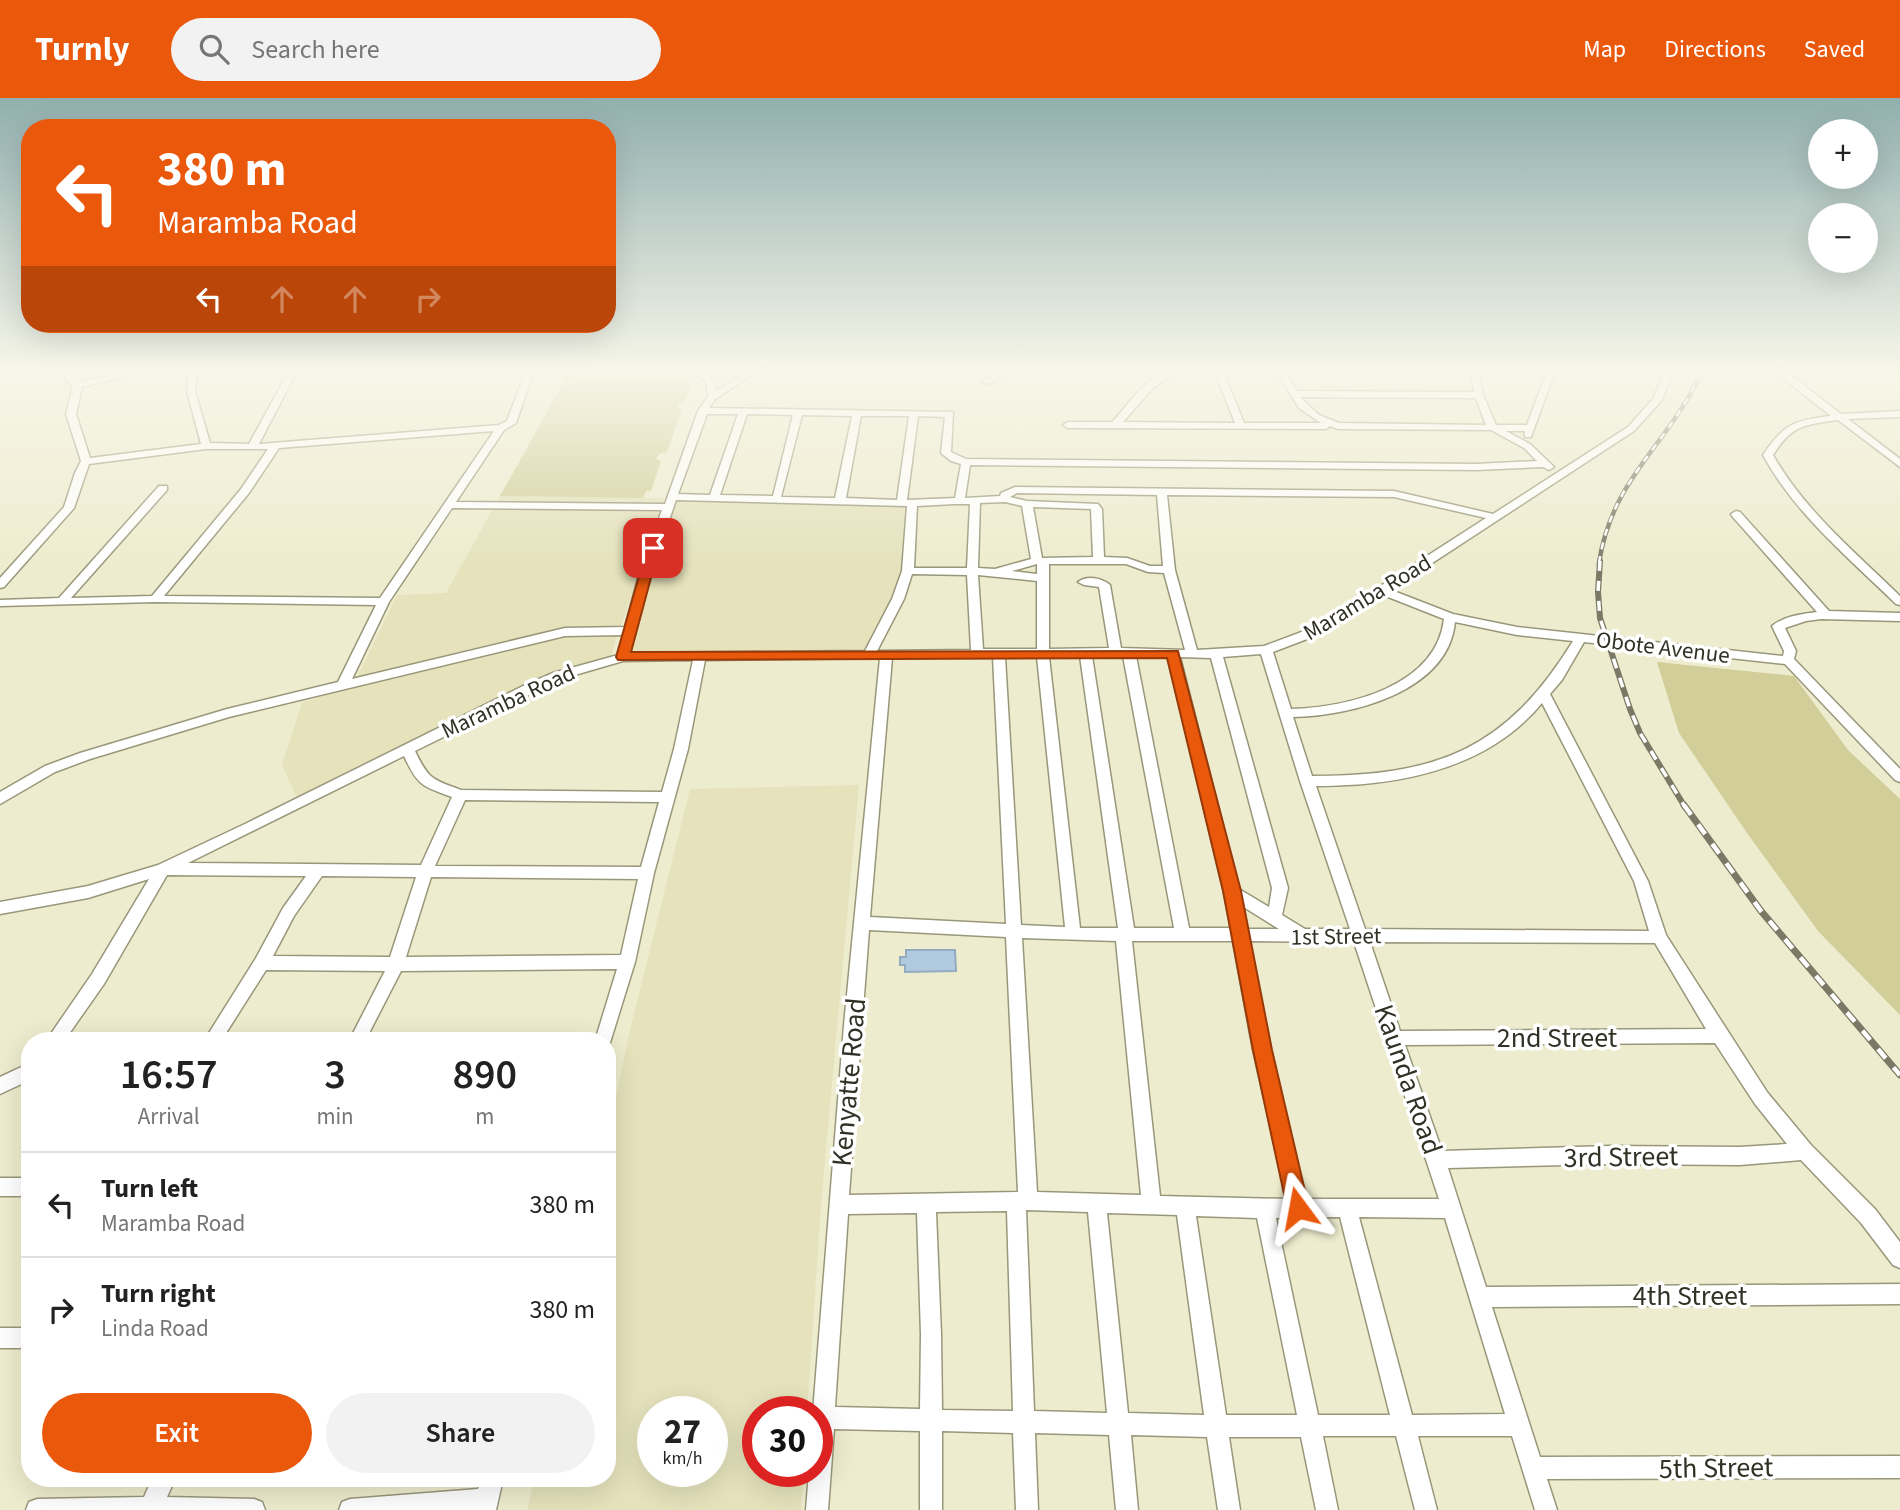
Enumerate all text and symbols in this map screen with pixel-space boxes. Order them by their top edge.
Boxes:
search box [171,18,661,81]
text: Turnly [35,26,129,73]
icon: search [195,30,233,68]
text: Search here [251,31,380,68]
text: Map [1583,32,1626,67]
text: Directions [1664,32,1766,67]
text: Saved [1804,32,1865,67]
map controls [1808,119,1878,273]
button: + [1808,119,1878,189]
text: 380 m [157,135,286,205]
icon: left [42,147,133,238]
text: Maramba Road [157,200,358,246]
button: − [1808,203,1878,273]
icon: left [190,280,228,318]
icon: ahead [263,280,301,318]
icon: ahead [336,280,374,318]
icon: right [409,280,447,318]
pin [623,518,683,578]
icon: arrive [634,529,672,567]
street label: Maramba Road [1297,546,1438,649]
street label: Obote Avenue [1594,623,1732,672]
street label: Maramba Road [436,656,581,747]
street label: 1st Street [1290,919,1382,954]
street label: Kenyatte Road [822,996,876,1168]
street label: Kaunda Road [1364,999,1452,1160]
street label: 2nd Street [1497,1018,1618,1058]
text: 16:57 [120,1045,218,1105]
text: 3 [324,1045,346,1105]
text: 890 [453,1045,517,1105]
text: Arrival [138,1100,200,1133]
text: min [316,1100,354,1133]
text: m [475,1100,494,1133]
street label: 3rd Street [1563,1136,1679,1178]
text: Turn left [101,1170,198,1207]
position arrow [1261,1171,1335,1245]
icon: left [42,1186,80,1224]
text: 380 m [529,1186,595,1223]
text: Maramba Road [101,1207,245,1240]
text: Turn right [101,1275,216,1312]
street label: 4th Street [1633,1276,1748,1316]
icon: right [42,1291,80,1329]
text: 380 m [529,1291,595,1328]
text: Linda Road [101,1312,209,1345]
button: Exit [42,1393,312,1473]
button: Share [326,1393,595,1473]
speed limit sign: 30 [742,1396,833,1487]
text: 27 [664,1407,701,1457]
text: km/h [663,1446,702,1471]
street label: 5th Street [1658,1447,1774,1489]

